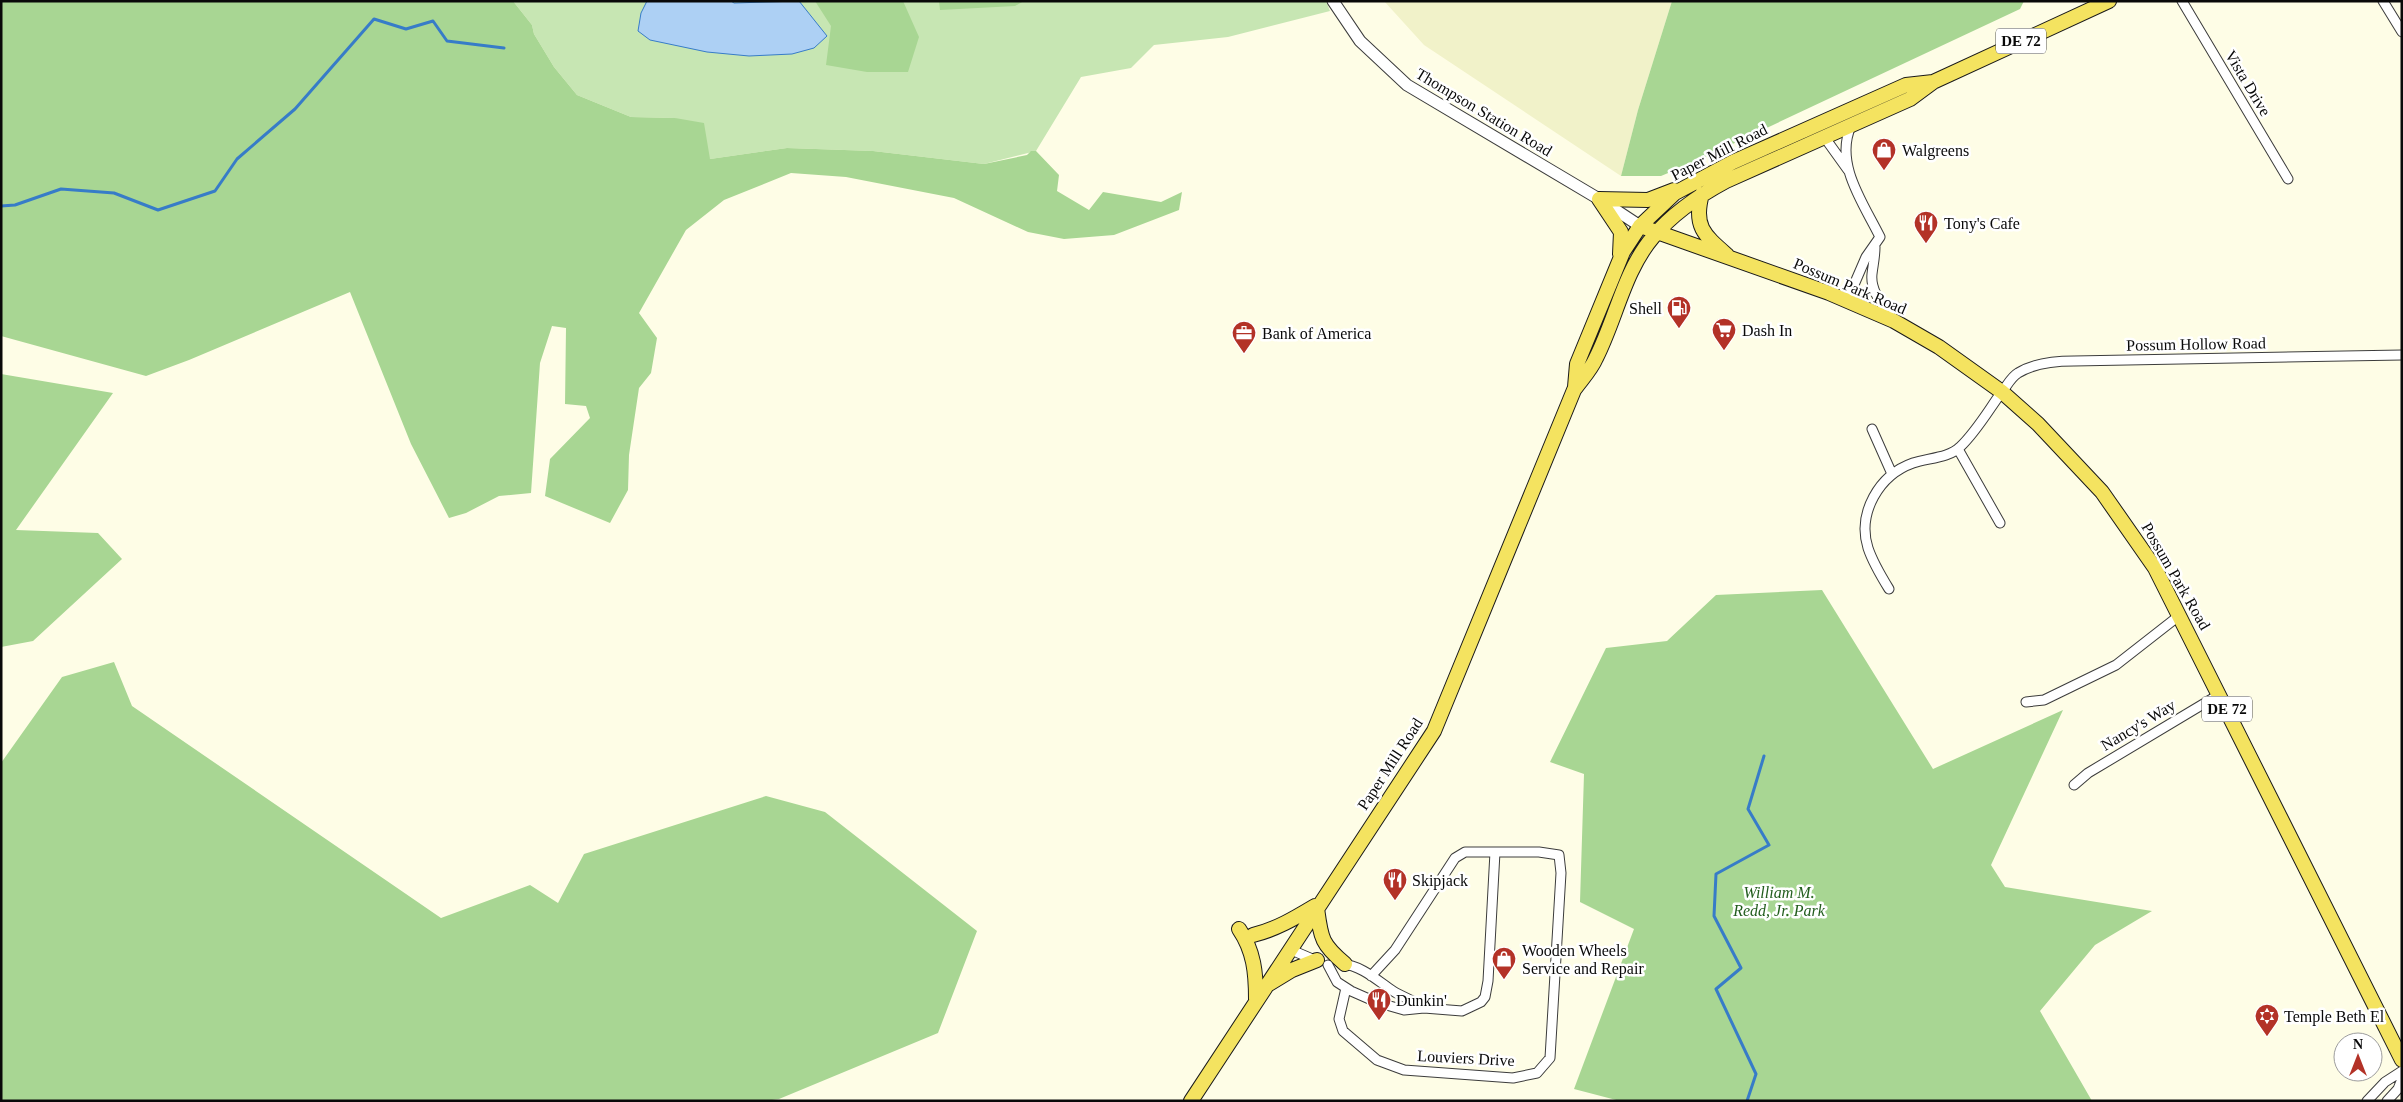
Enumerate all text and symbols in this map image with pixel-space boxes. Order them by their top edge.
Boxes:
road number: DE 72 [1996,28,2046,54]
street label: Vista Drive [2222,47,2274,119]
street label: Thompson Station Road [1412,65,1555,160]
street label: Paper Mill Road [1668,120,1770,184]
shop icon: Walgreens [1871,137,1897,171]
place label: Walgreens [1902,142,1969,160]
restaurant icon: Tony's Cafe [1913,210,1939,244]
place label: Tony's Cafe [1944,215,2020,233]
street label: Possum Park Road [1791,255,1909,317]
fuel station icon: Shell [1666,295,1692,329]
place label: Shell [1629,300,1663,317]
supermarket icon: Dash In [1711,317,1737,351]
office icon: Bank of America [1231,320,1257,354]
place label: Dash In [1742,322,1792,339]
place label: Bank of America [1262,325,1371,342]
street label: Possum Hollow Road [2126,334,2266,354]
street label: Possum Park Road [2138,519,2214,633]
street label: Nancy's Way [2098,696,2179,755]
road number: DE 72 [2202,696,2252,722]
street label: Paper Mill Road [1354,715,1427,814]
restaurant icon: Skipjack [1382,867,1408,901]
place label: Skipjack [1412,872,1468,890]
park label: William M. Redd, Jr. Park [1732,884,1826,919]
place label: Wooden Wheels Service and Repair [1522,942,1644,978]
shop icon: Wooden Wheels Service and Repair [1491,946,1517,980]
restaurant icon: Dunkin' [1366,987,1392,1021]
place label: Dunkin' [1396,992,1447,1009]
synagogue icon: Temple Beth El [2254,1003,2280,1037]
place label: Temple Beth El [2284,1008,2385,1026]
north arrow [2333,1032,2383,1082]
text: N [2353,1037,2363,1052]
street label: Louviers Drive [1417,1047,1515,1069]

